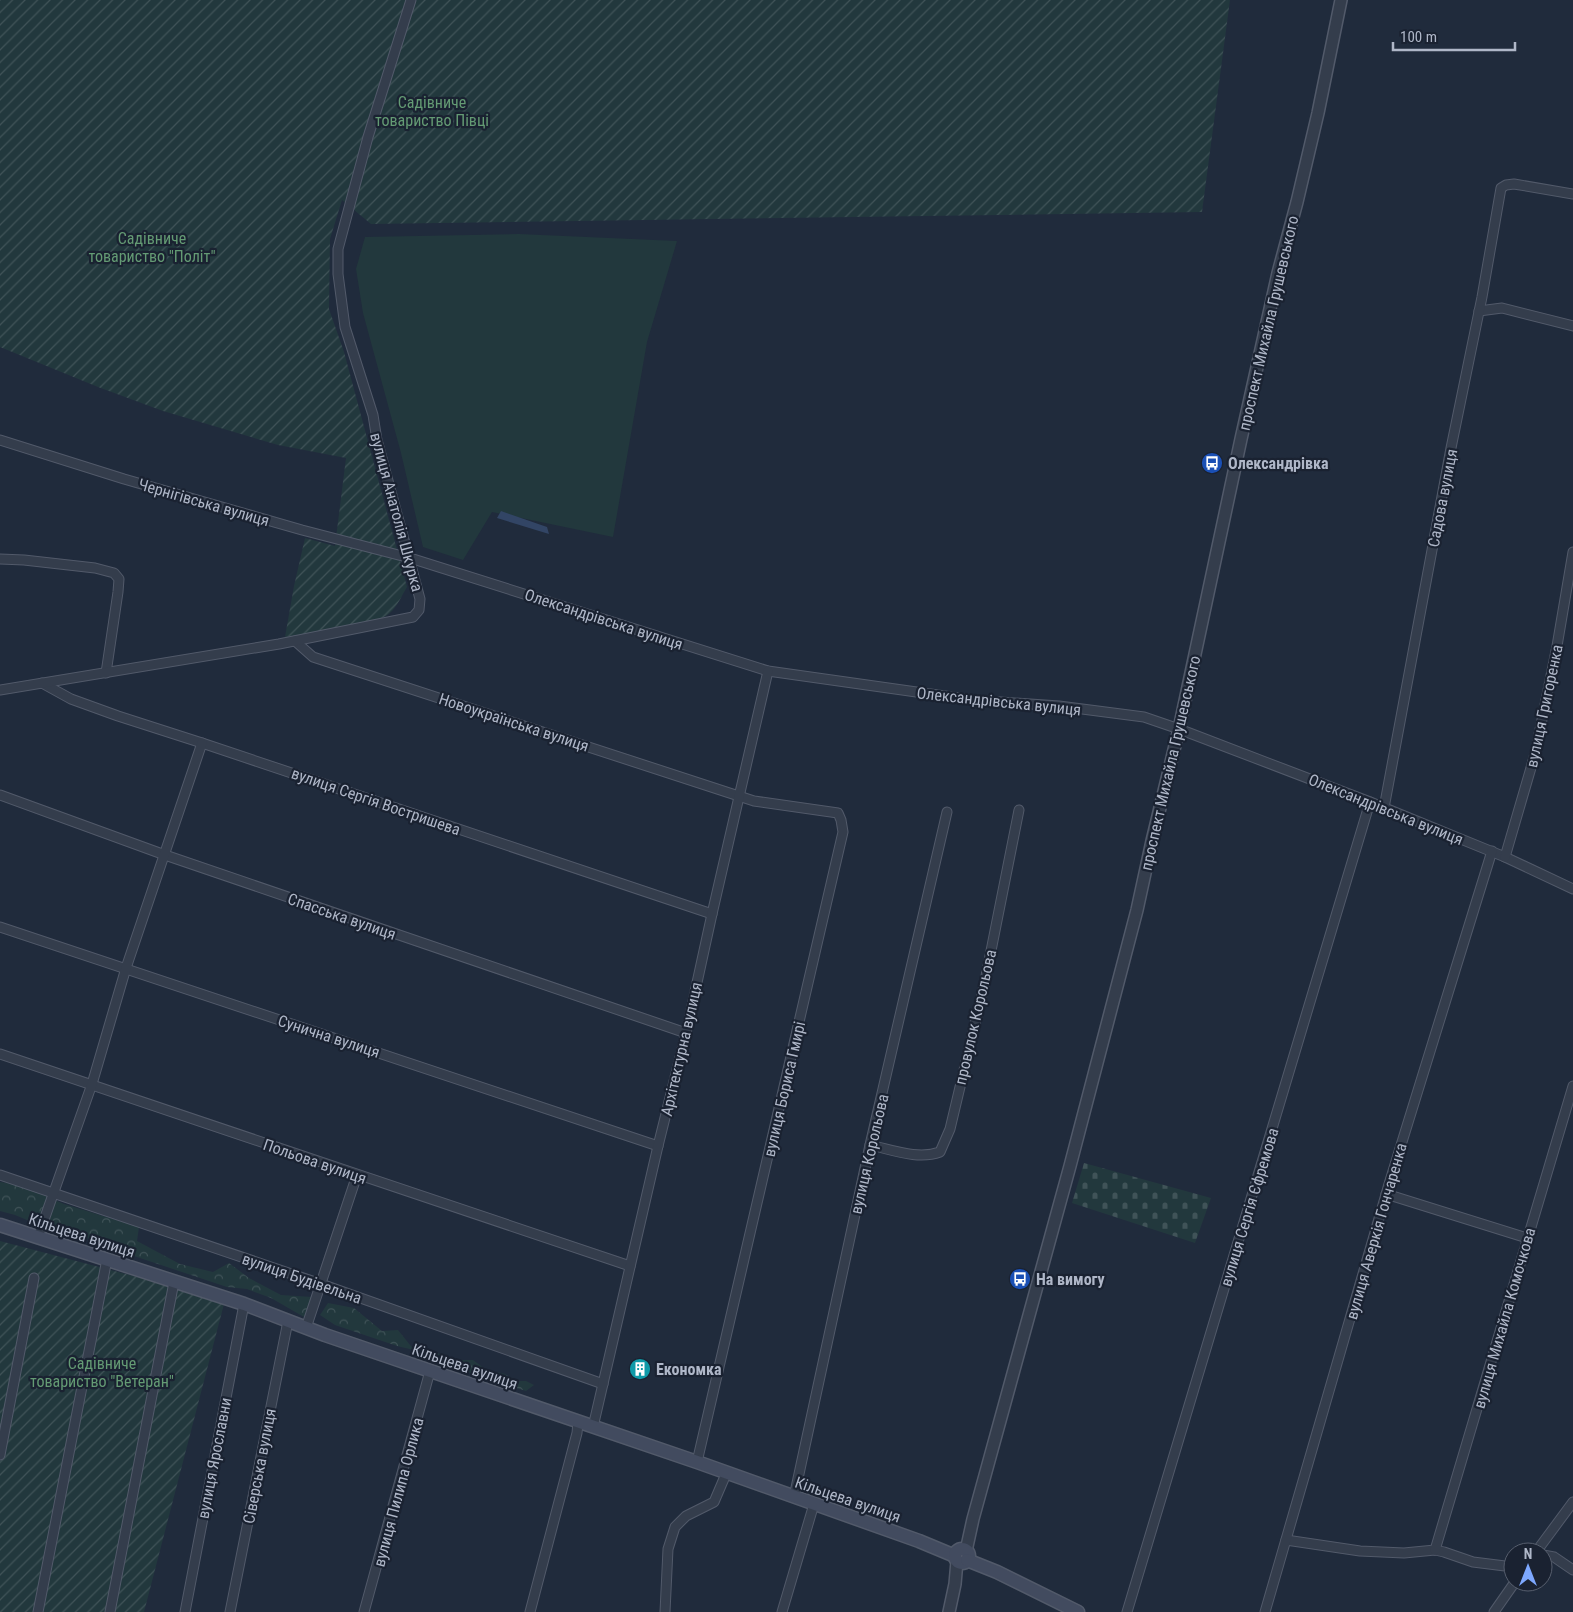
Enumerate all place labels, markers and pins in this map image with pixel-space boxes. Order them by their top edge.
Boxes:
bus stop icon: Олександрівка [1200,451,1224,475]
place label: Олександрівка [1228,454,1329,473]
bus stop icon: На вимогу [1008,1267,1032,1291]
place label: На вимогу [1036,1270,1105,1289]
building icon: Економка [628,1357,652,1381]
place label: Економка [656,1360,722,1379]

